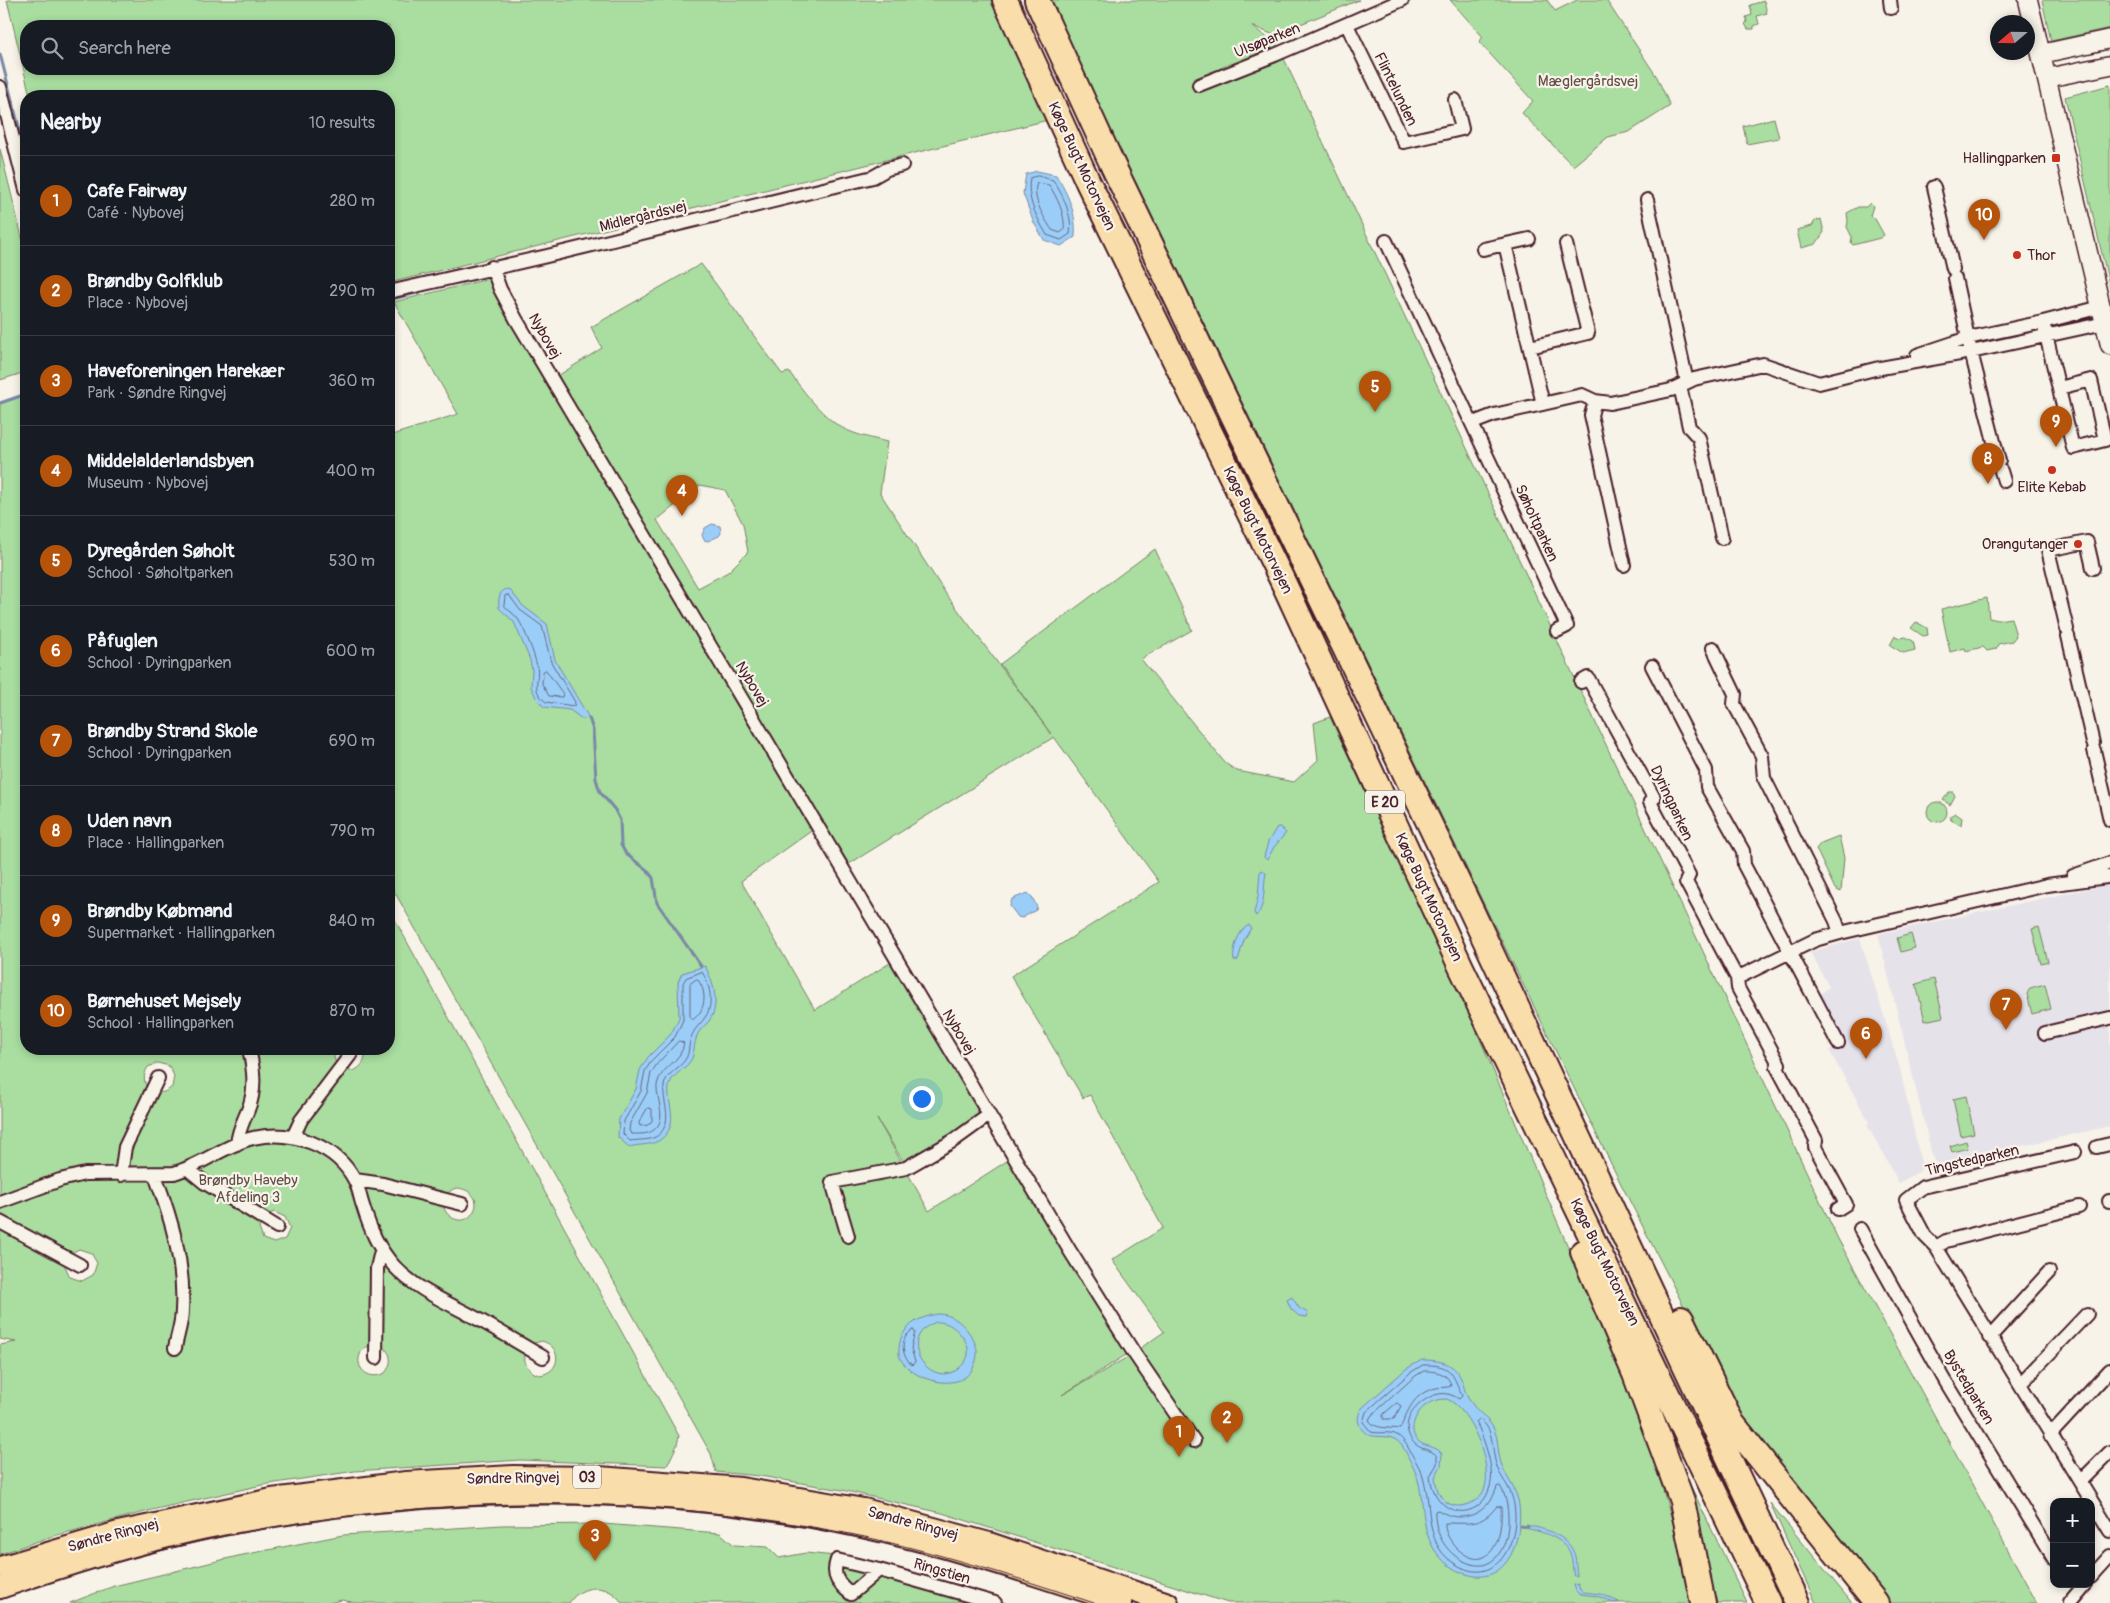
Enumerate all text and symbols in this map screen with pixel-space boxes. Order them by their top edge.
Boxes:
north arrow [1990,15,2035,60]
street label: Ulsøparken [1231,19,1303,62]
search box [20,20,395,75]
icon: search [38,34,66,62]
text: Search here [78,36,171,60]
street label: Flintelunden [1370,49,1422,129]
park label: Mæglergårdsvej [1538,72,1638,91]
street label: Køge Bugt Motorvejen [1043,99,1120,234]
text: Nearby [40,109,101,136]
text: 10 results [309,113,375,133]
place label: Hallingparken [1963,149,2046,168]
marker: Hallingparken [2050,152,2062,164]
text: Cafe Fairway [87,179,187,203]
text: 1 [53,191,59,211]
text: 280 m [329,191,375,211]
street label: Midlergårdsvej [598,196,689,236]
pin: 10 [1968,199,2000,240]
text: Café · Nybovej [87,203,184,223]
place label: Thor [2027,246,2056,265]
marker: Thor [2011,249,2023,261]
text: Brøndby Golfklub [87,269,223,293]
text: 2 [52,281,60,301]
text: 290 m [329,281,375,301]
text: Place · Nybovej [87,293,188,313]
street label: Nybovej [524,310,565,362]
text: Haveforeningen Harekær [87,359,285,383]
text: 3 [52,371,60,391]
text: 360 m [328,371,375,391]
pin: 5 [1359,371,1391,412]
text: Park · Søndre Ringvej [87,383,227,403]
pin: 9 [2040,406,2072,447]
pin: 8 [1972,443,2004,484]
text: Middelalderlandsbyen [87,449,254,473]
text: 4 [51,461,61,481]
text: 400 m [326,461,375,481]
street label: Køge Bugt Motorvejen [1218,463,1297,597]
marker: Elite Kebab [2046,464,2058,476]
text: Museum · Nybovej [87,473,208,493]
pin: 4 [666,475,698,516]
place label: Elite Kebab [2018,478,2086,497]
street label: Søholtparken [1510,482,1563,565]
place label: Orangutanger [1982,535,2069,554]
marker: Orangutanger [2072,538,2084,550]
text: Dyregården Søholt [87,539,235,563]
text: 5 [52,551,60,571]
text: 530 m [329,551,375,571]
text: School · Søholtparken [87,563,233,583]
text: Påfuglen [87,629,158,653]
text: 6 [51,641,61,661]
text: 600 m [326,641,375,661]
text: School · Dyringparken [87,653,231,673]
street label: Nybovej [731,658,772,710]
text: Brøndby Strand Skole [87,719,257,743]
text: 7 [52,731,60,751]
text: 690 m [329,731,375,751]
text: School · Dyringparken [87,743,231,763]
street label: Dyringparken [1646,762,1697,844]
road number: E 20 [1365,790,1405,814]
text: Uden navn [87,809,172,833]
text: 8 [52,821,60,841]
text: 790 m [330,821,375,841]
street label: Køge Bugt Motorvejen [1390,830,1467,965]
text: Place · Hallingparken [87,833,224,853]
text: Brøndby Købmand [87,899,233,923]
text: 9 [52,911,60,931]
text: 840 m [329,911,375,931]
text: Supermarket · Hallingparken [87,923,275,943]
text: Børnehuset Mejsely [87,989,241,1013]
pin: 7 [1990,989,2022,1030]
text: 10 [47,1001,65,1021]
text: 870 m [330,1001,375,1021]
street label: Nybovej [938,1006,979,1058]
text: School · Hallingparken [87,1013,234,1033]
pin: 6 [1850,1018,1882,1059]
your location [909,1086,935,1112]
street label: Tingstedparken [1923,1140,2021,1181]
park label: Brøndby Haveby Afdeling 3 [198,1171,298,1207]
street label: Køge Bugt Motorvejen [1565,1195,1644,1329]
street label: Bystedparken [1939,1347,1998,1428]
pin: 2 [1211,1402,1243,1443]
pin: 1 [1163,1416,1195,1457]
road number: O3 [573,1465,601,1488]
street label: Søndre Ringvej [466,1468,560,1489]
map controls [2050,1498,2095,1588]
button: + [2050,1498,2095,1543]
street label: Søndre Ringvej [865,1502,960,1545]
street label: Søndre Ringvej [66,1514,161,1557]
pin: 3 [579,1520,611,1561]
button: − [2050,1543,2095,1588]
street label: Ringstien [911,1554,972,1589]

